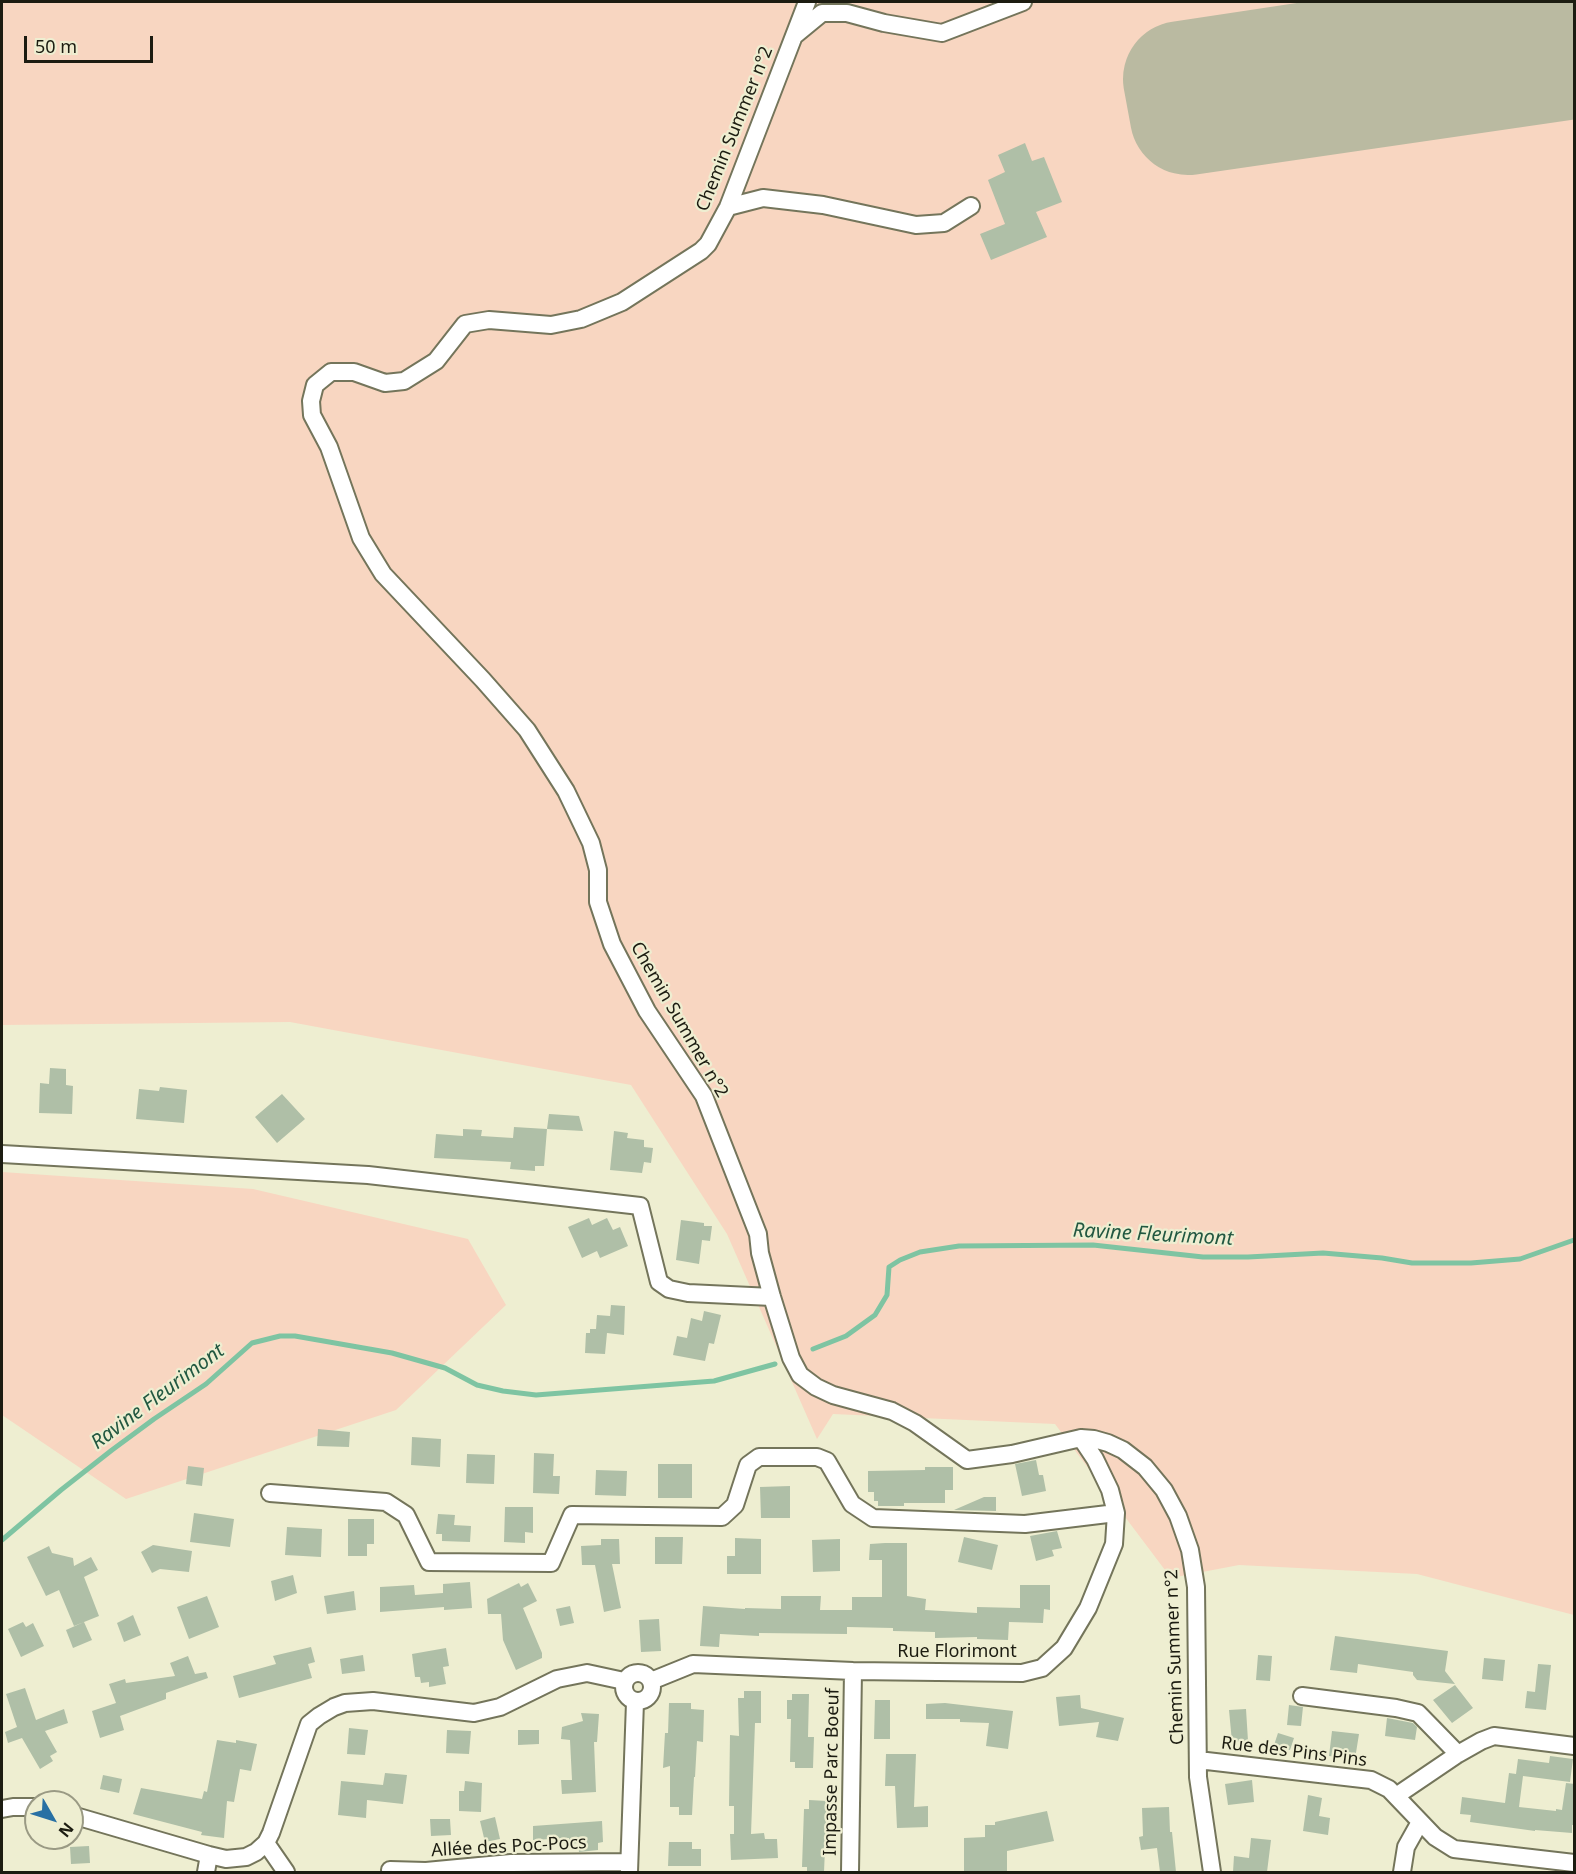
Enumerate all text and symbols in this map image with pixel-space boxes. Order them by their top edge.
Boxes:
scale bar [27,24,156,62]
text: 50 m [35,34,77,58]
street label: Chemin Summer n°2 [692,43,778,215]
street label: Chemin Summer n°2 [626,938,732,1102]
water label: Ravine Fleurimont [1072,1219,1234,1251]
water label: Ravine Fleurimont [87,1339,229,1455]
street label: Chemin Summer n°2 [1161,1569,1189,1745]
street label: Rue Florimont [897,1641,1017,1663]
street label: Impasse Parc Boeuf [820,1688,844,1856]
street label: Rue des Pins Pins [1220,1732,1368,1772]
north arrow [24,1790,84,1850]
text: N [54,1818,79,1842]
street label: Allée des Poc-Pocs [431,1832,587,1862]

